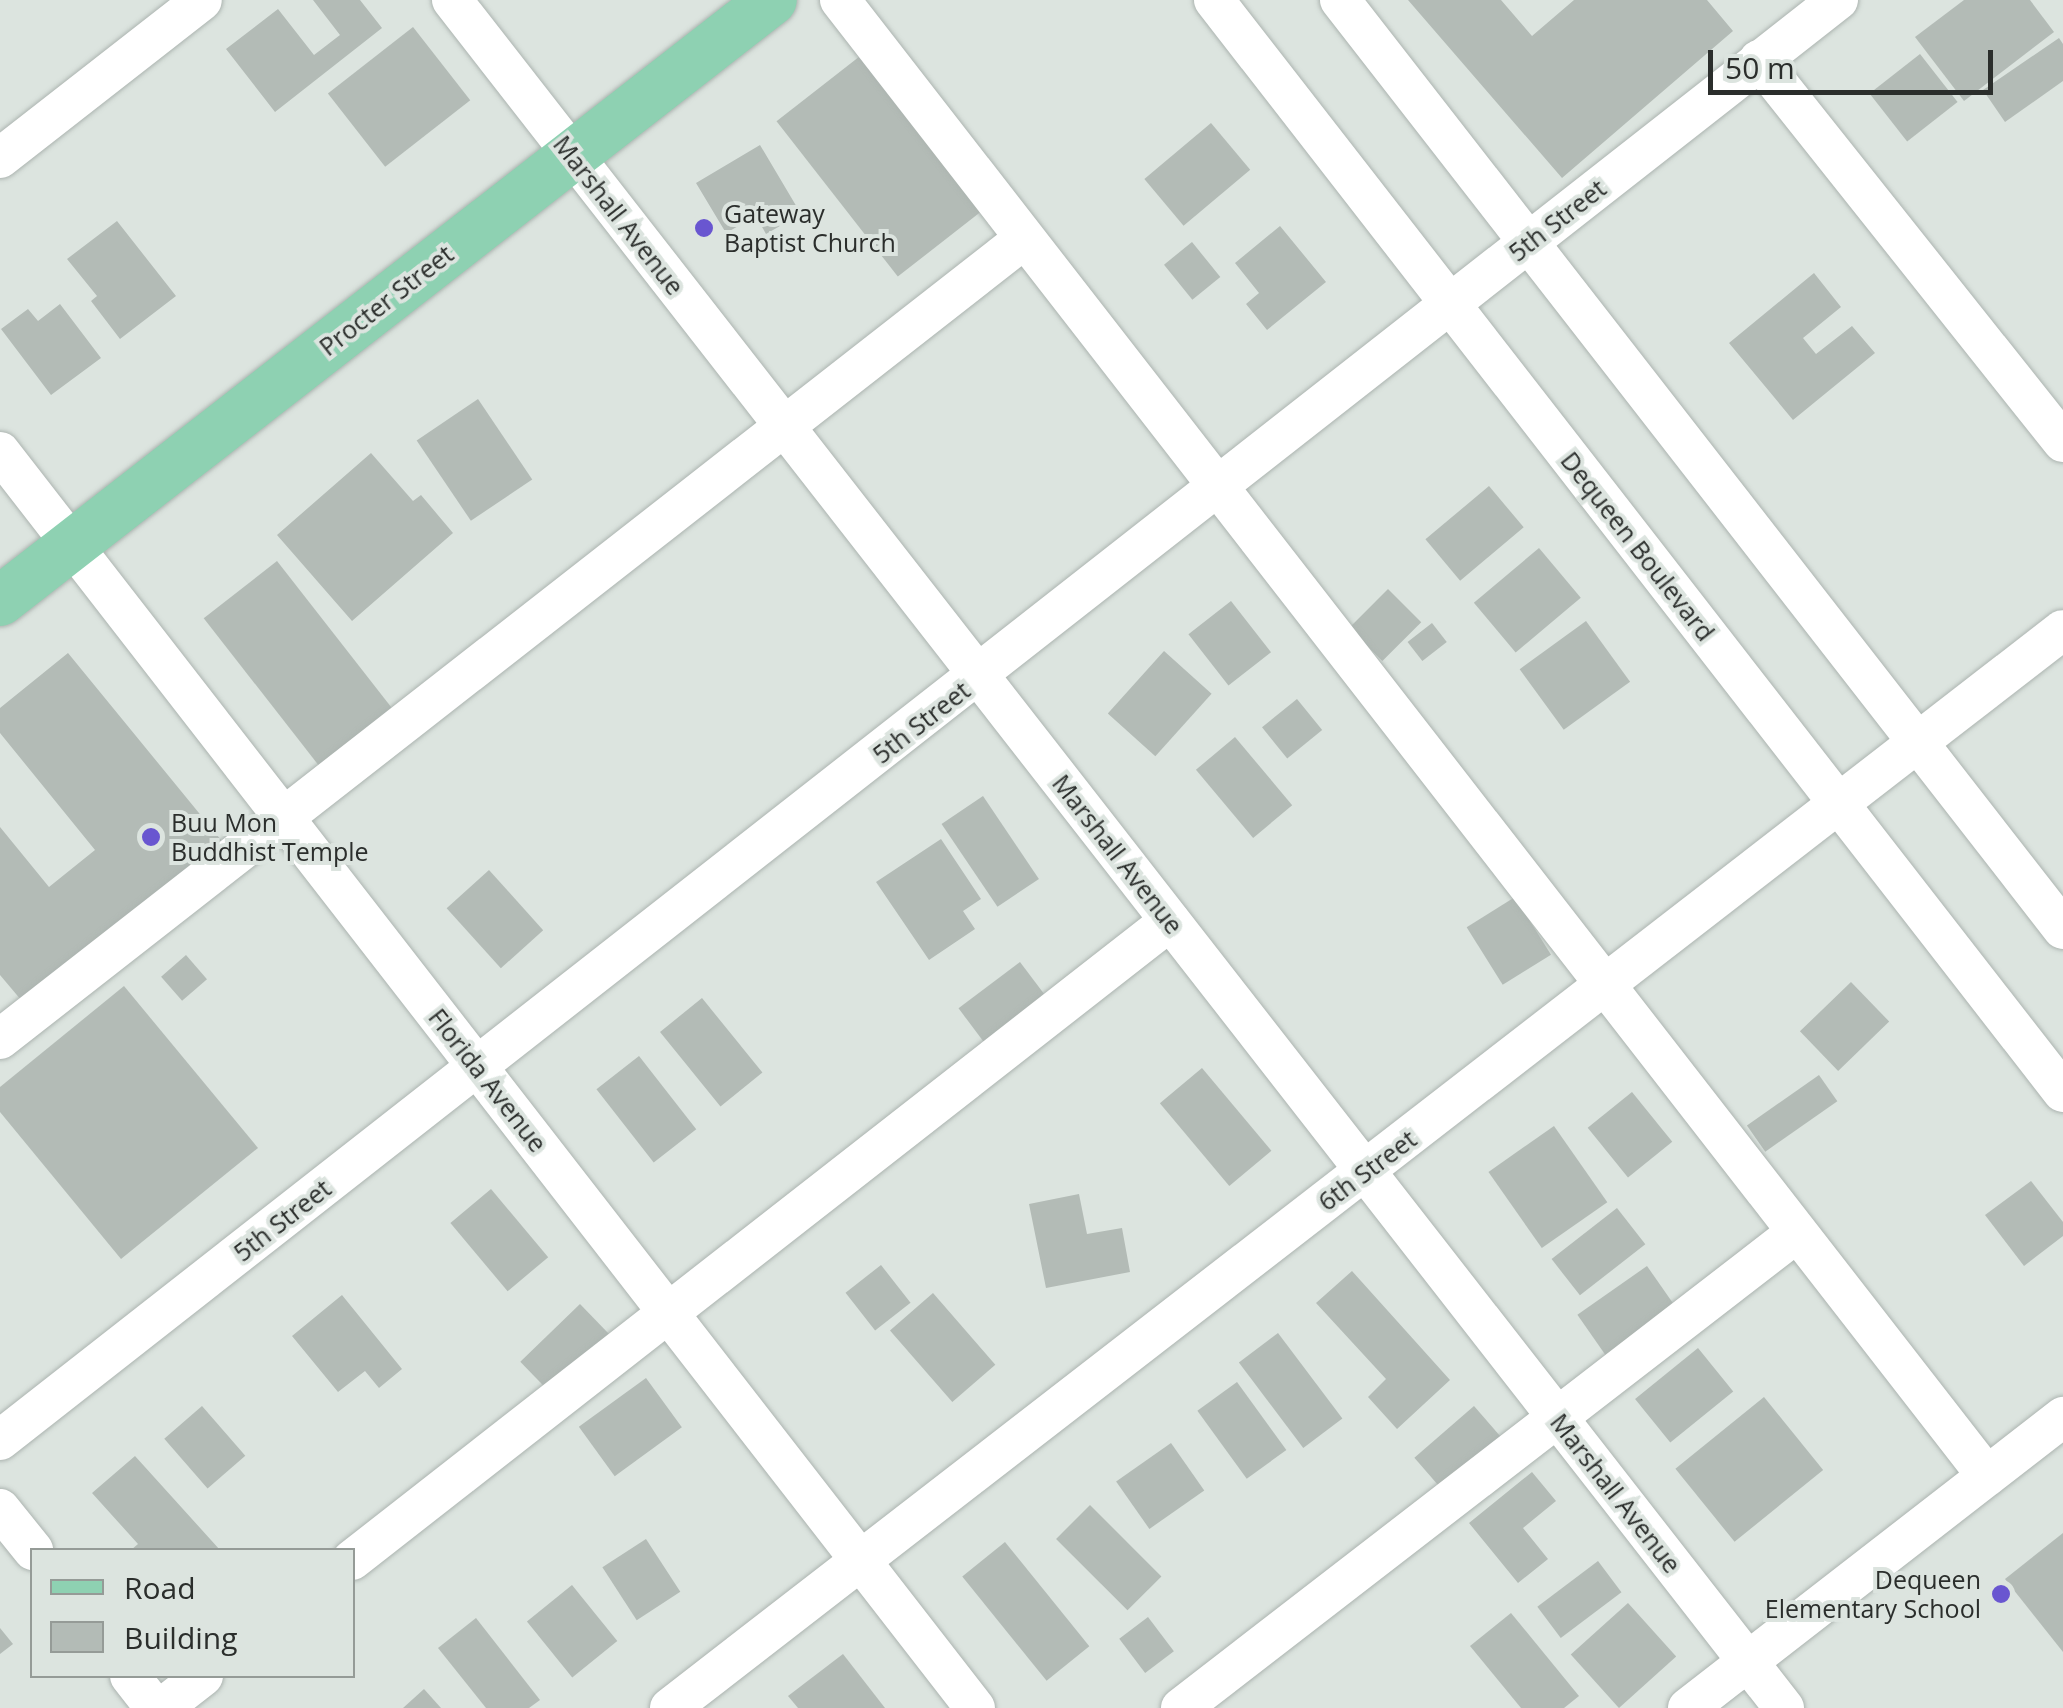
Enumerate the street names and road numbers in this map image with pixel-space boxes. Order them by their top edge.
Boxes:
street label: Marshall Avenue [547,129,691,301]
street label: 5th Street [1503,173,1611,267]
street label: Procter Street [313,238,459,362]
street label: Dequeen Boulevard [1555,446,1721,646]
street label: 5th Street [867,675,975,769]
street label: Marshall Avenue [1046,768,1190,940]
street label: Florida Avenue [423,1002,553,1158]
street label: 6th Street [1312,1123,1422,1217]
street label: 5th Street [228,1173,336,1267]
street label: Marshall Avenue [1544,1407,1688,1579]

